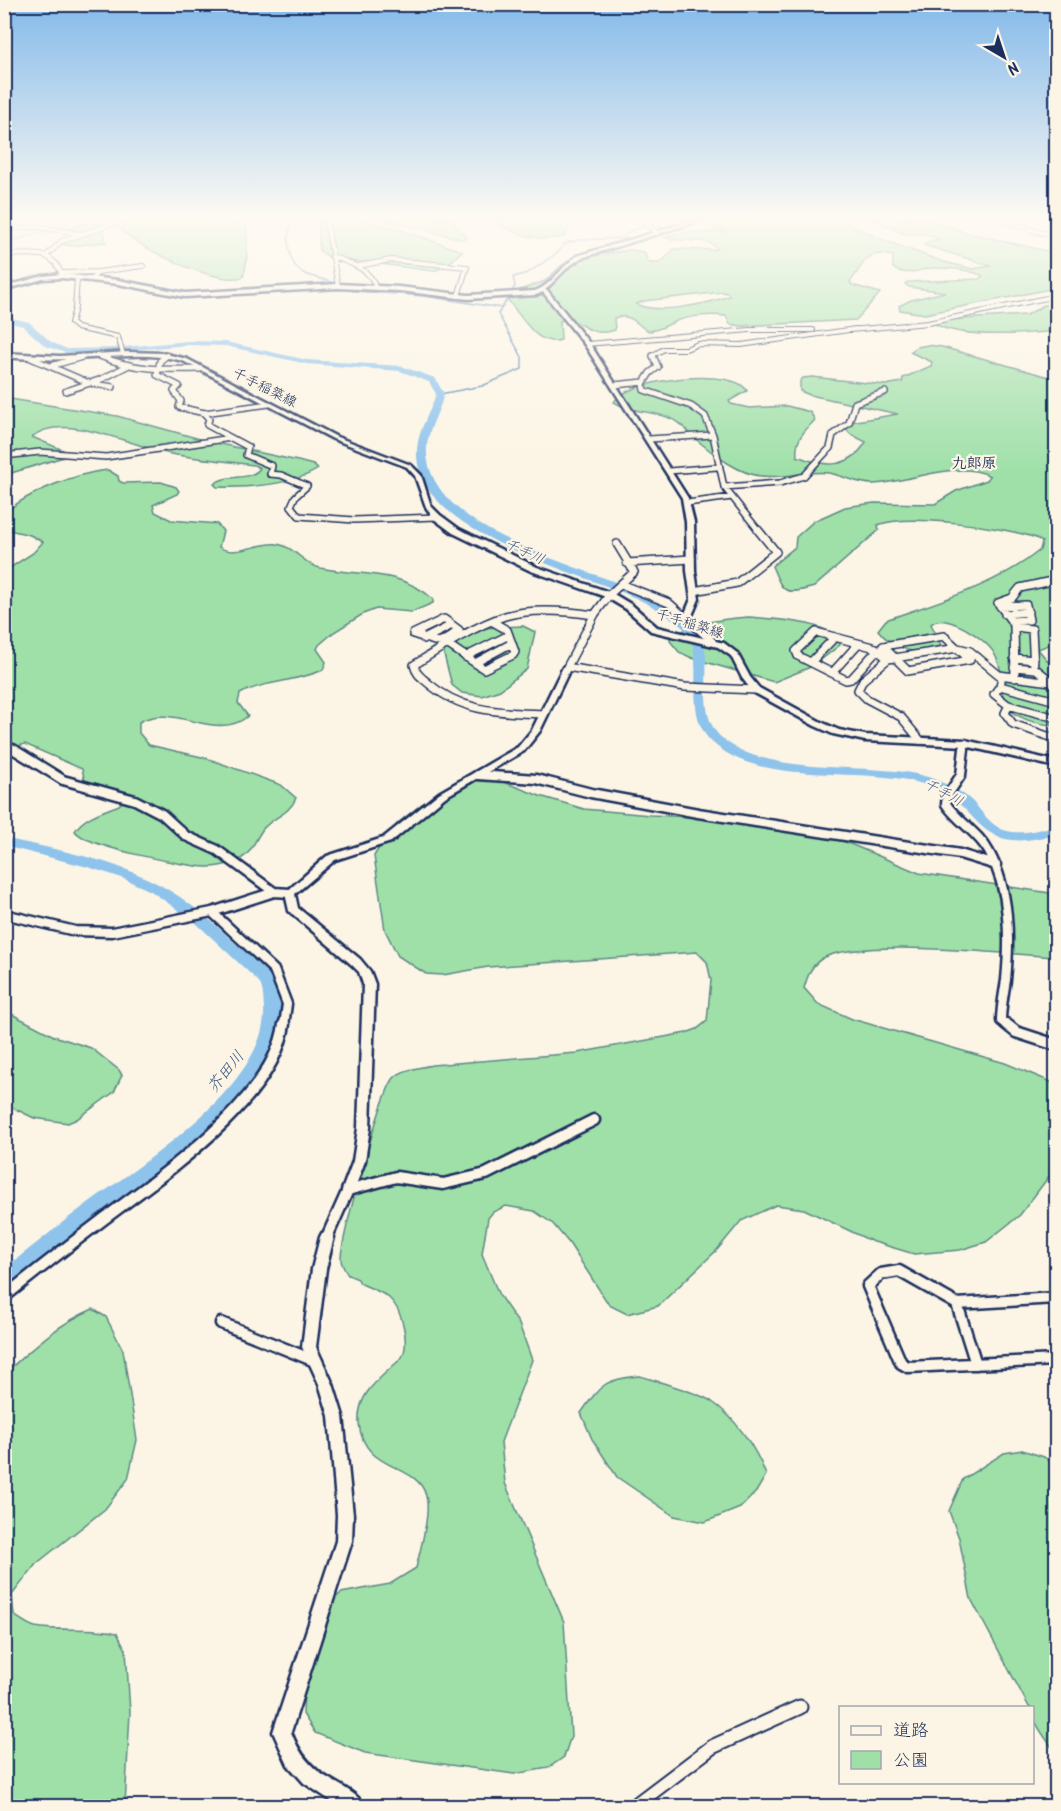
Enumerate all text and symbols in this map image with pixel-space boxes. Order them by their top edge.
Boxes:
north arrow [974,27,1034,87]
text: N [1001,55,1024,80]
street label: 千手稲築線 [228,362,301,414]
district label: 九郎原 [951,452,997,476]
water label: 千手川 [501,533,548,571]
street label: 千手稲築線 [653,603,726,645]
water label: 千手川 [920,773,967,812]
water label: 芥田川 [201,1045,251,1098]
legend [839,1706,1034,1784]
text: 道路 [893,1717,929,1746]
text: 公園 [893,1747,929,1776]

